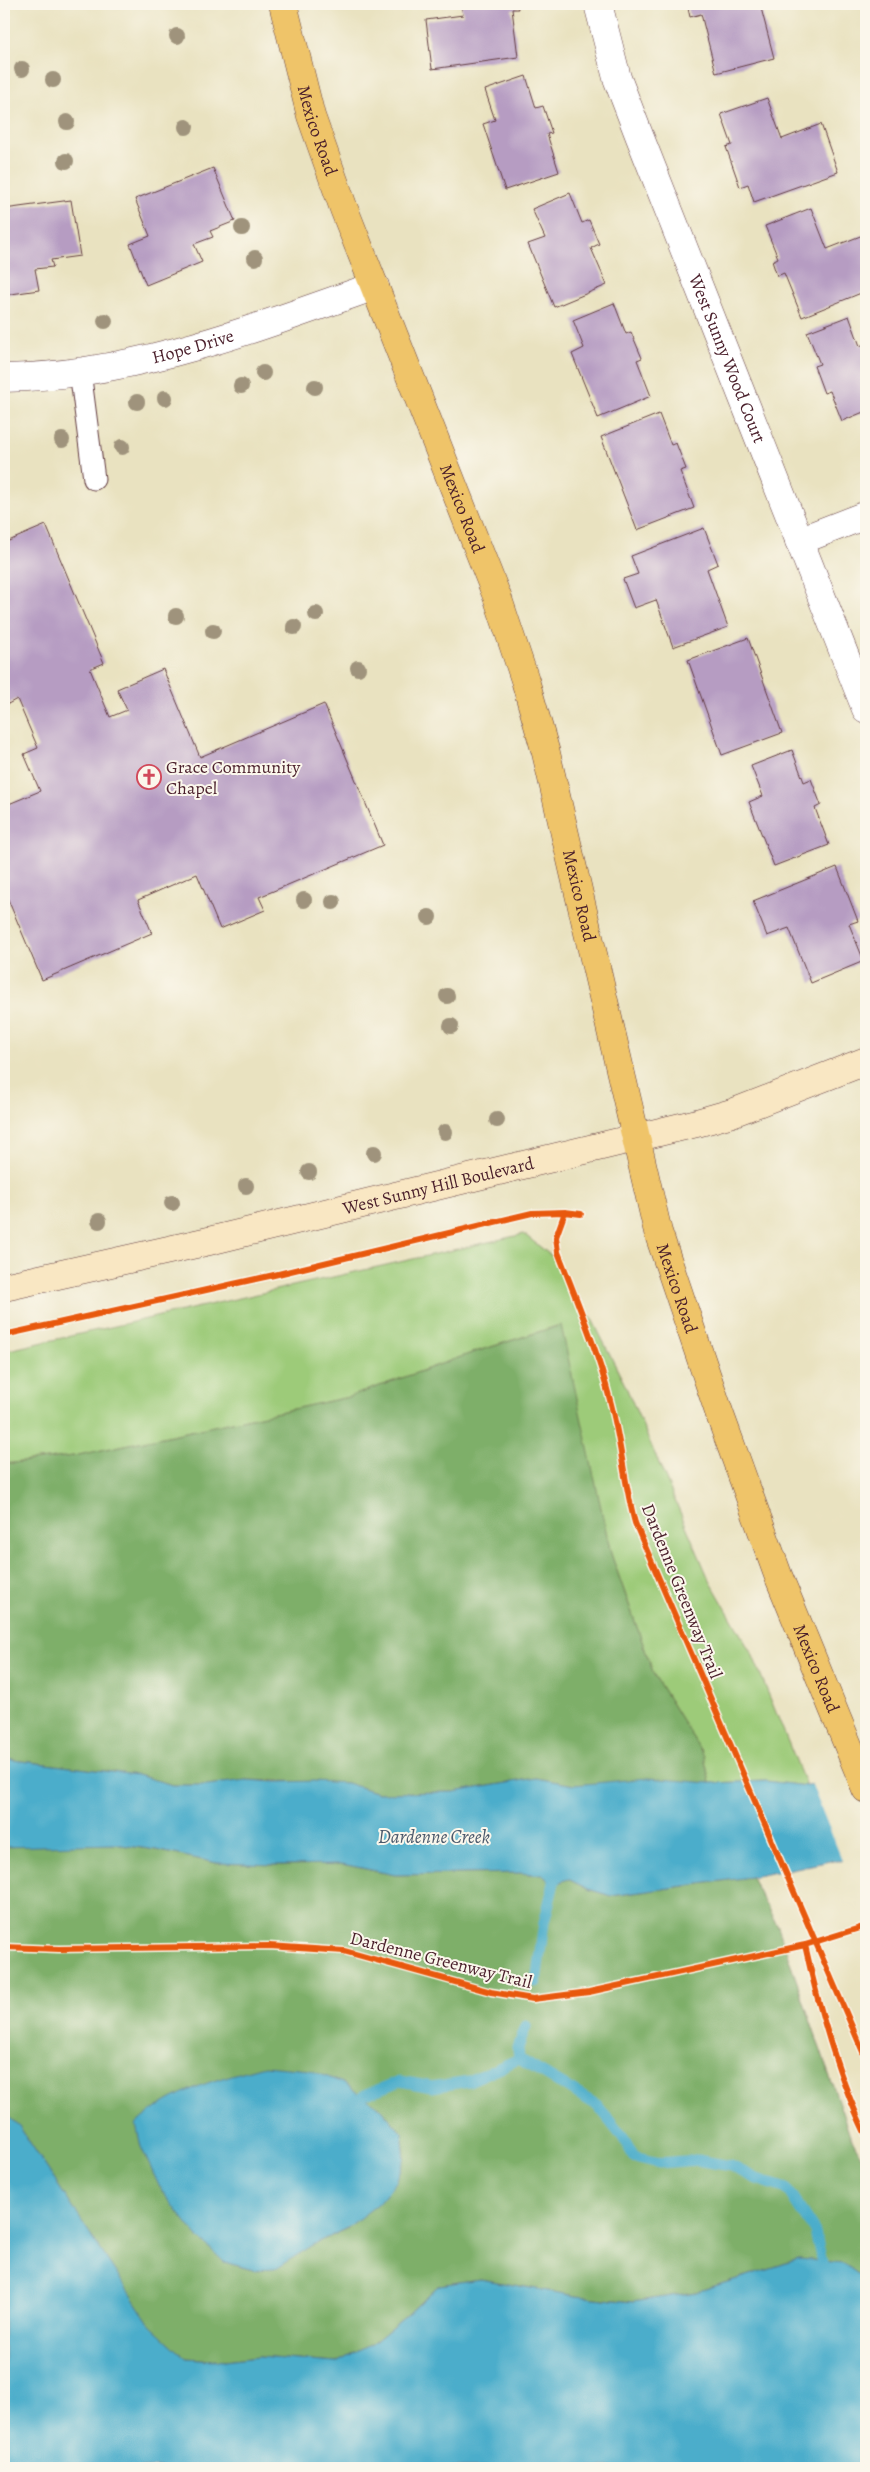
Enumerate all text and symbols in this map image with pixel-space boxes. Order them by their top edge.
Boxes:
street label: Mexico Road [292,83,343,179]
street label: West Sunny Wood Court [683,270,772,447]
street label: Hope Drive [150,323,237,369]
street label: Mexico Road [434,460,491,557]
place label: Grace Community Chapel [166,755,301,800]
church icon: Grace Community Chapel [136,764,162,790]
street label: Mexico Road [557,847,602,944]
street label: West Sunny Hill Boulevard [339,1151,537,1220]
street label: Mexico Road [651,1240,704,1337]
street label: Dardenne Greenway Trail [636,1500,728,1683]
street label: Mexico Road [787,1620,845,1717]
water label: Dardenne Creek [378,1824,490,1850]
street label: Dardenne Greenway Trail [347,1926,535,1994]

